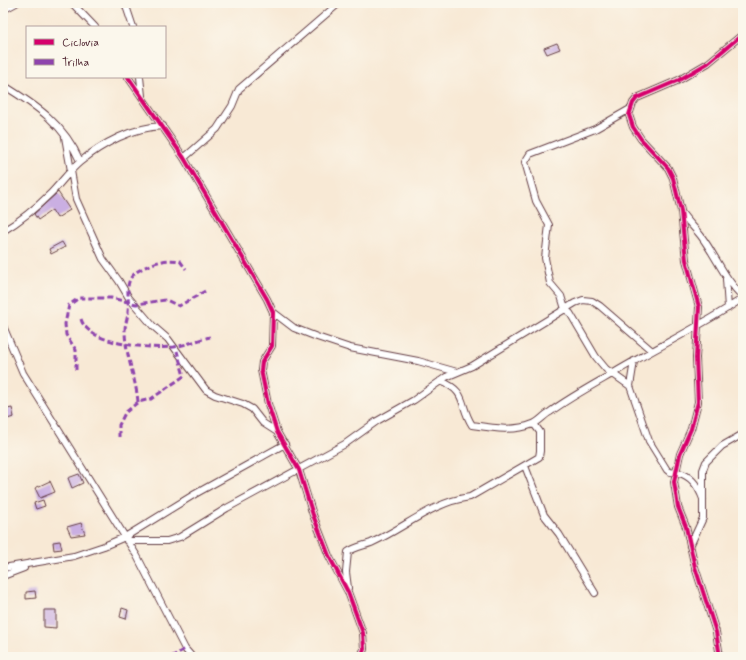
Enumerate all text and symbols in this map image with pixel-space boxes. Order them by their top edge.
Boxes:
legend [26,26,166,78]
text: Ciclovia [62,35,99,51]
text: Trilha [62,55,89,71]

